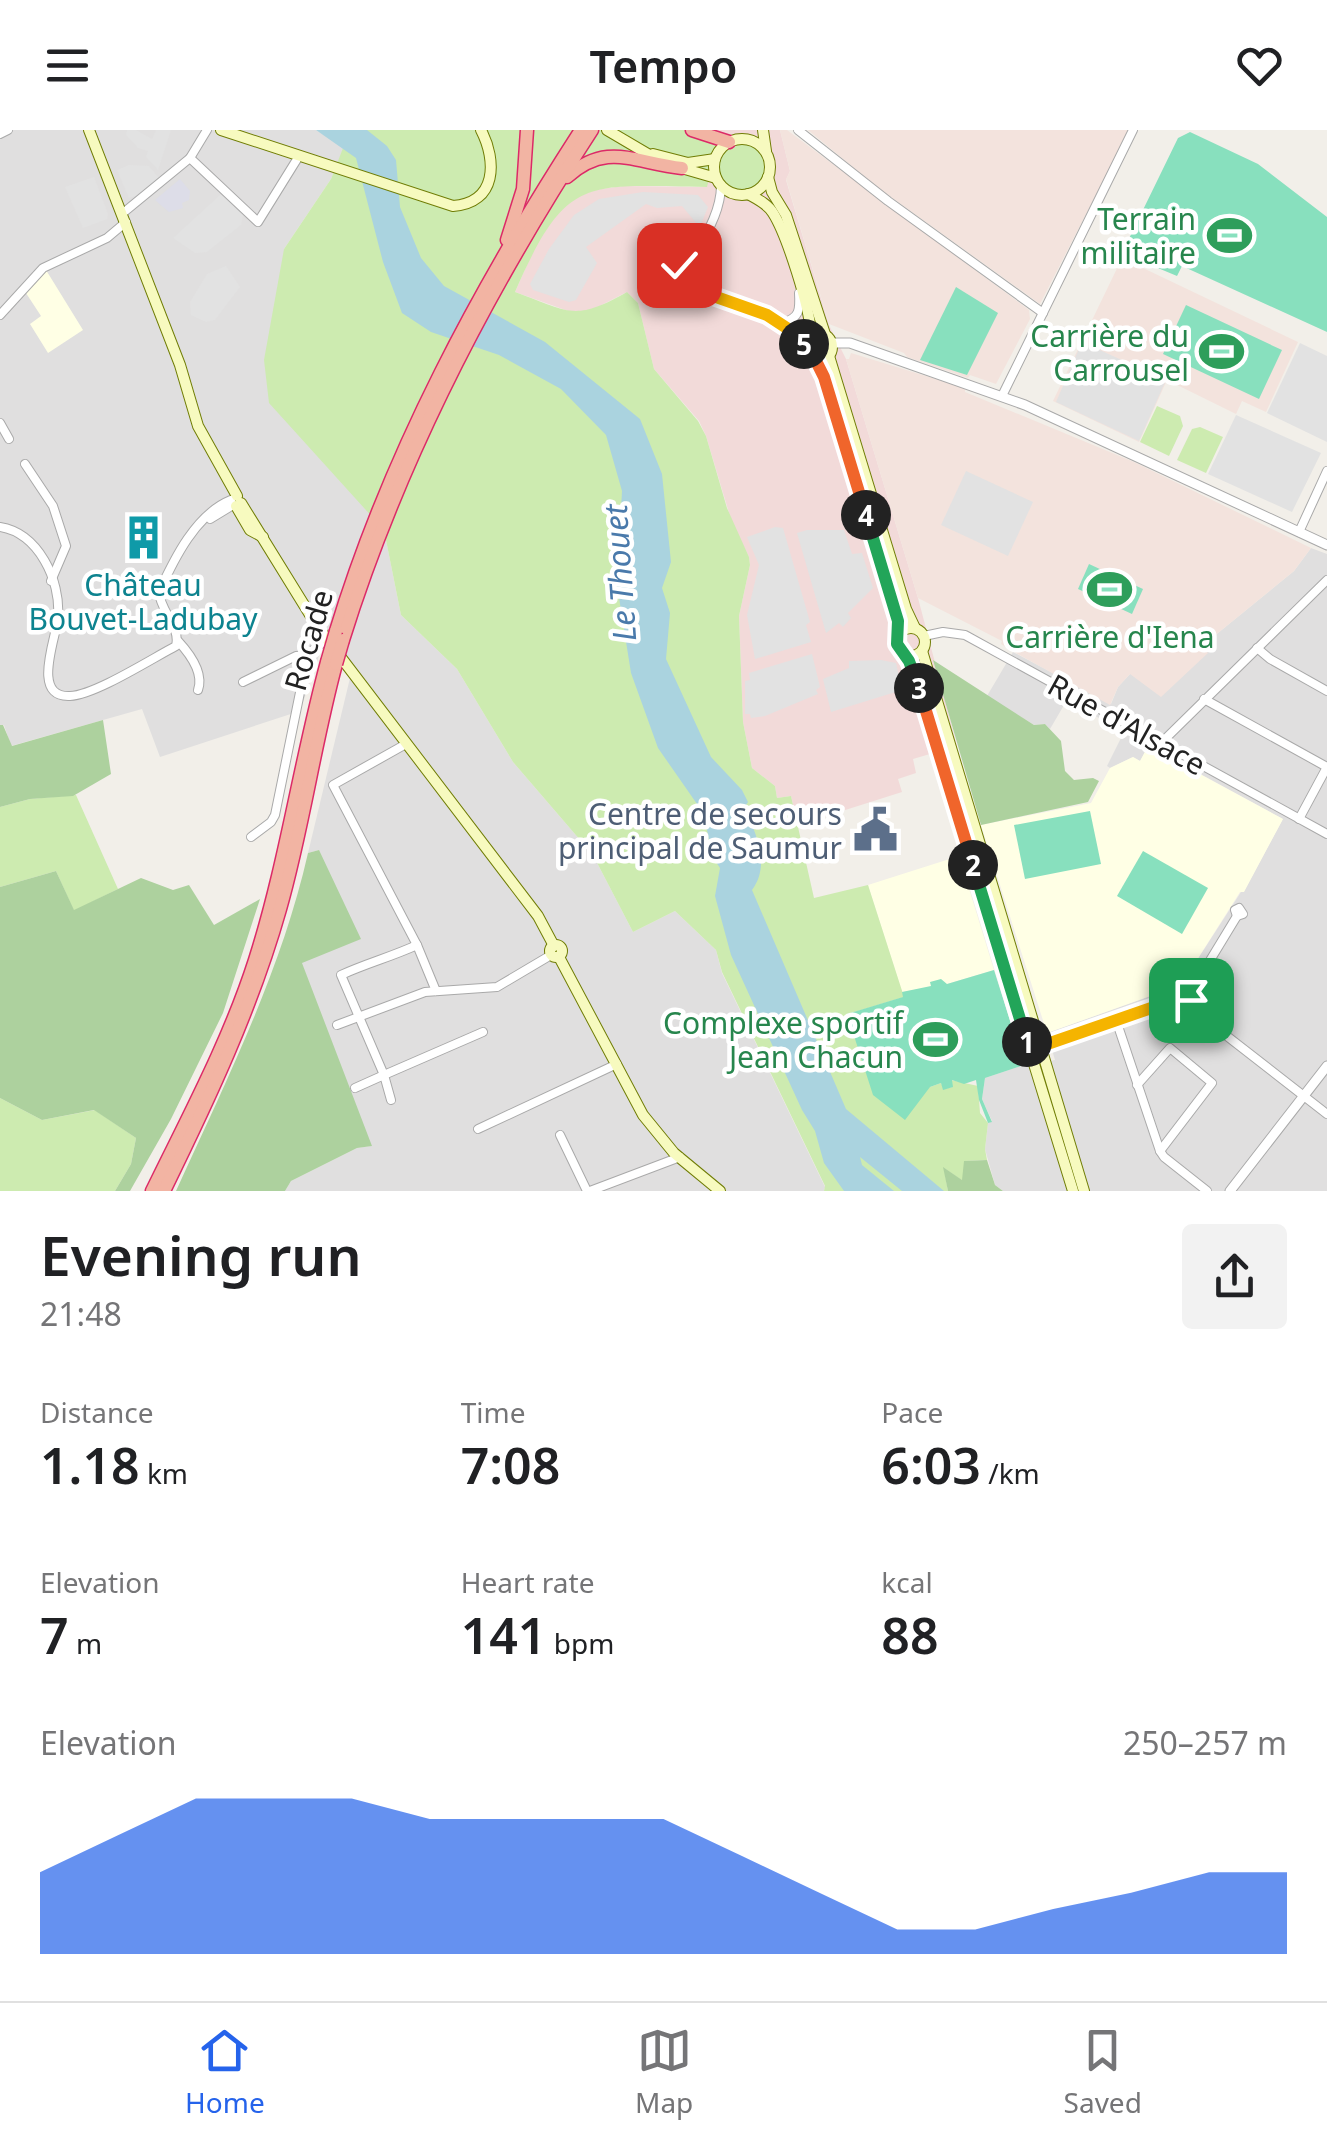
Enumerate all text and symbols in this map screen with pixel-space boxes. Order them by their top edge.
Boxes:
text: Tempo [590,35,737,96]
icon: menu [40,38,95,93]
icon: heart [1232,38,1287,93]
place label: Terrain militaire [1081,198,1196,273]
sports icon: Terrain militaire [1205,211,1253,259]
pin [637,223,722,308]
icon: check [652,238,707,293]
place label: Carrière du Carrousel [1030,315,1189,390]
pin: 5 [779,319,829,369]
text: 5 [796,325,812,363]
sports icon: Carrière du Carrousel [1198,328,1246,376]
pin: 4 [841,490,891,540]
text: 4 [858,496,874,534]
water label: Le Thouet [593,502,645,643]
building icon: Château Bouvet-Ladubay [119,513,167,561]
place label: Château Bouvet-Ladubay [29,564,258,639]
sports icon: Carrière d'Iena [1086,565,1134,613]
street label: Rocade [274,585,342,695]
place label: Carrière d'Iena [1005,616,1215,657]
pin: 3 [894,663,944,713]
street label: Rue d'Alsace [1041,664,1213,784]
text: 3 [911,669,927,707]
place label: Centre de secours principal de Saumur [558,793,842,868]
public building icon: Centre de secours principal de Saumur [851,806,899,854]
pin: 2 [948,840,998,890]
text: 2 [965,846,981,884]
pin [1149,958,1234,1043]
icon: arrive [1164,973,1219,1028]
place label: Complexe sportif Jean Chacun [663,1002,905,1077]
sports icon: Complexe sportif Jean Chacun [912,1015,960,1063]
pin: 1 [1002,1017,1052,1067]
text: 1 [1019,1023,1035,1061]
text: Evening run [40,1217,361,1292]
button: share [1182,1224,1287,1329]
text: 21:48 [40,1292,122,1335]
text: Distance [40,1393,153,1431]
text: Time [461,1393,525,1431]
text: Pace [881,1393,943,1431]
text: 1.18 [40,1431,140,1499]
text: 7:08 [461,1431,560,1499]
text: 6:03 [881,1431,981,1499]
text: km [140,1454,188,1492]
text: /km [981,1454,1040,1492]
text: Elevation [40,1563,160,1601]
text: Heart rate [461,1563,594,1601]
text: kcal [881,1563,933,1601]
text: 7 [40,1601,69,1669]
text: 141 [461,1601,546,1669]
text: 88 [881,1601,939,1669]
text: m [69,1624,102,1662]
text: bpm [546,1624,614,1662]
text: Elevation [40,1721,177,1764]
text: 250–257 m [1123,1721,1287,1764]
tab: Home [185,2023,265,2121]
tab: Map [635,2023,693,2121]
tab: Saved [1064,2023,1142,2121]

